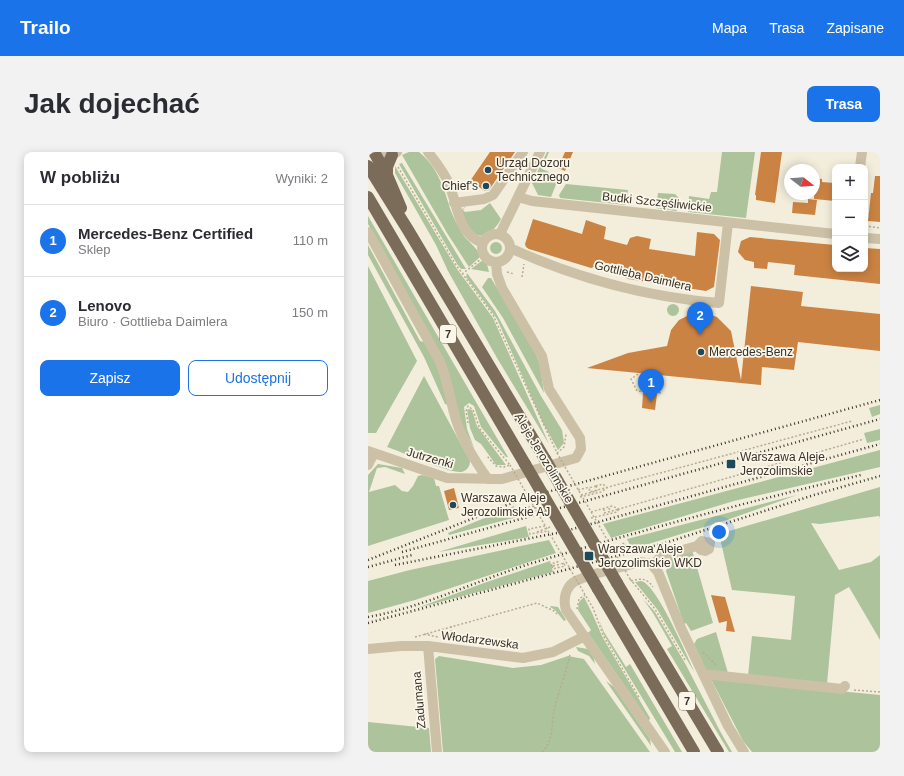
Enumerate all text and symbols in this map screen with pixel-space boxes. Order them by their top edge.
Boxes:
text: Trailo [20,17,71,38]
text: Mapa [712,20,747,36]
text: Trasa [769,20,804,36]
text: Zapisane [826,20,884,36]
button: Trasa [807,86,880,122]
text: Jak dojechać [24,88,200,119]
place label: Urząd Dozoru Technicznego [496,156,570,184]
north arrow [784,164,820,200]
map controls [832,164,868,272]
button: + [832,164,868,200]
marker: Urząd Dozoru Technicznego [483,165,493,175]
text: W pobliżu [40,168,120,187]
text: Wyniki: 2 [275,171,328,186]
place label: Chief's [442,179,478,193]
marker: Chief's [481,181,491,191]
street label: Budki Szczęśliwickie [602,189,713,215]
button: − [832,200,868,236]
text: Mercedes-Benz Certified [78,225,253,242]
text: 1 [49,233,57,248]
text: 110 m [293,233,328,248]
button: layers [832,236,868,272]
text: Sklep [78,242,111,257]
street label: Gottlieba Daimlera [593,258,693,294]
text: Lenovo [78,297,131,314]
pin: 2 [687,302,713,335]
text: 2 [49,305,57,320]
text: 150 m [292,305,328,320]
text: Biuro · Gottlieba Daimlera [78,314,228,329]
road number: 7 [440,325,456,343]
place label: Mercedes-Benz [709,345,793,359]
marker: Mercedes-Benz [696,347,706,357]
button: Zapisz [40,360,180,396]
button: Udostępnij [188,360,328,396]
pin: 1 [638,369,664,402]
street label: Aleje Jerozolimskie [512,410,577,506]
street label: Jutrzenki [405,445,455,471]
place label: Warszawa Aleje Jerozolimskie [740,450,825,478]
marker: Warszawa Aleje Jerozolimskie [725,458,737,470]
place label: Warszawa Aleje Jerozolimskie AJ [461,491,550,519]
marker: Warszawa Aleje Jerozolimskie AJ [448,500,458,510]
your location [709,522,729,542]
place label: Warszawa Aleje Jerozolimskie WKD [598,542,702,570]
marker: Warszawa Aleje Jerozolimskie WKD [583,550,595,562]
street label: Włodarzewska [440,628,520,652]
street label: Zadumana [409,670,428,729]
road number: 7 [679,692,695,710]

